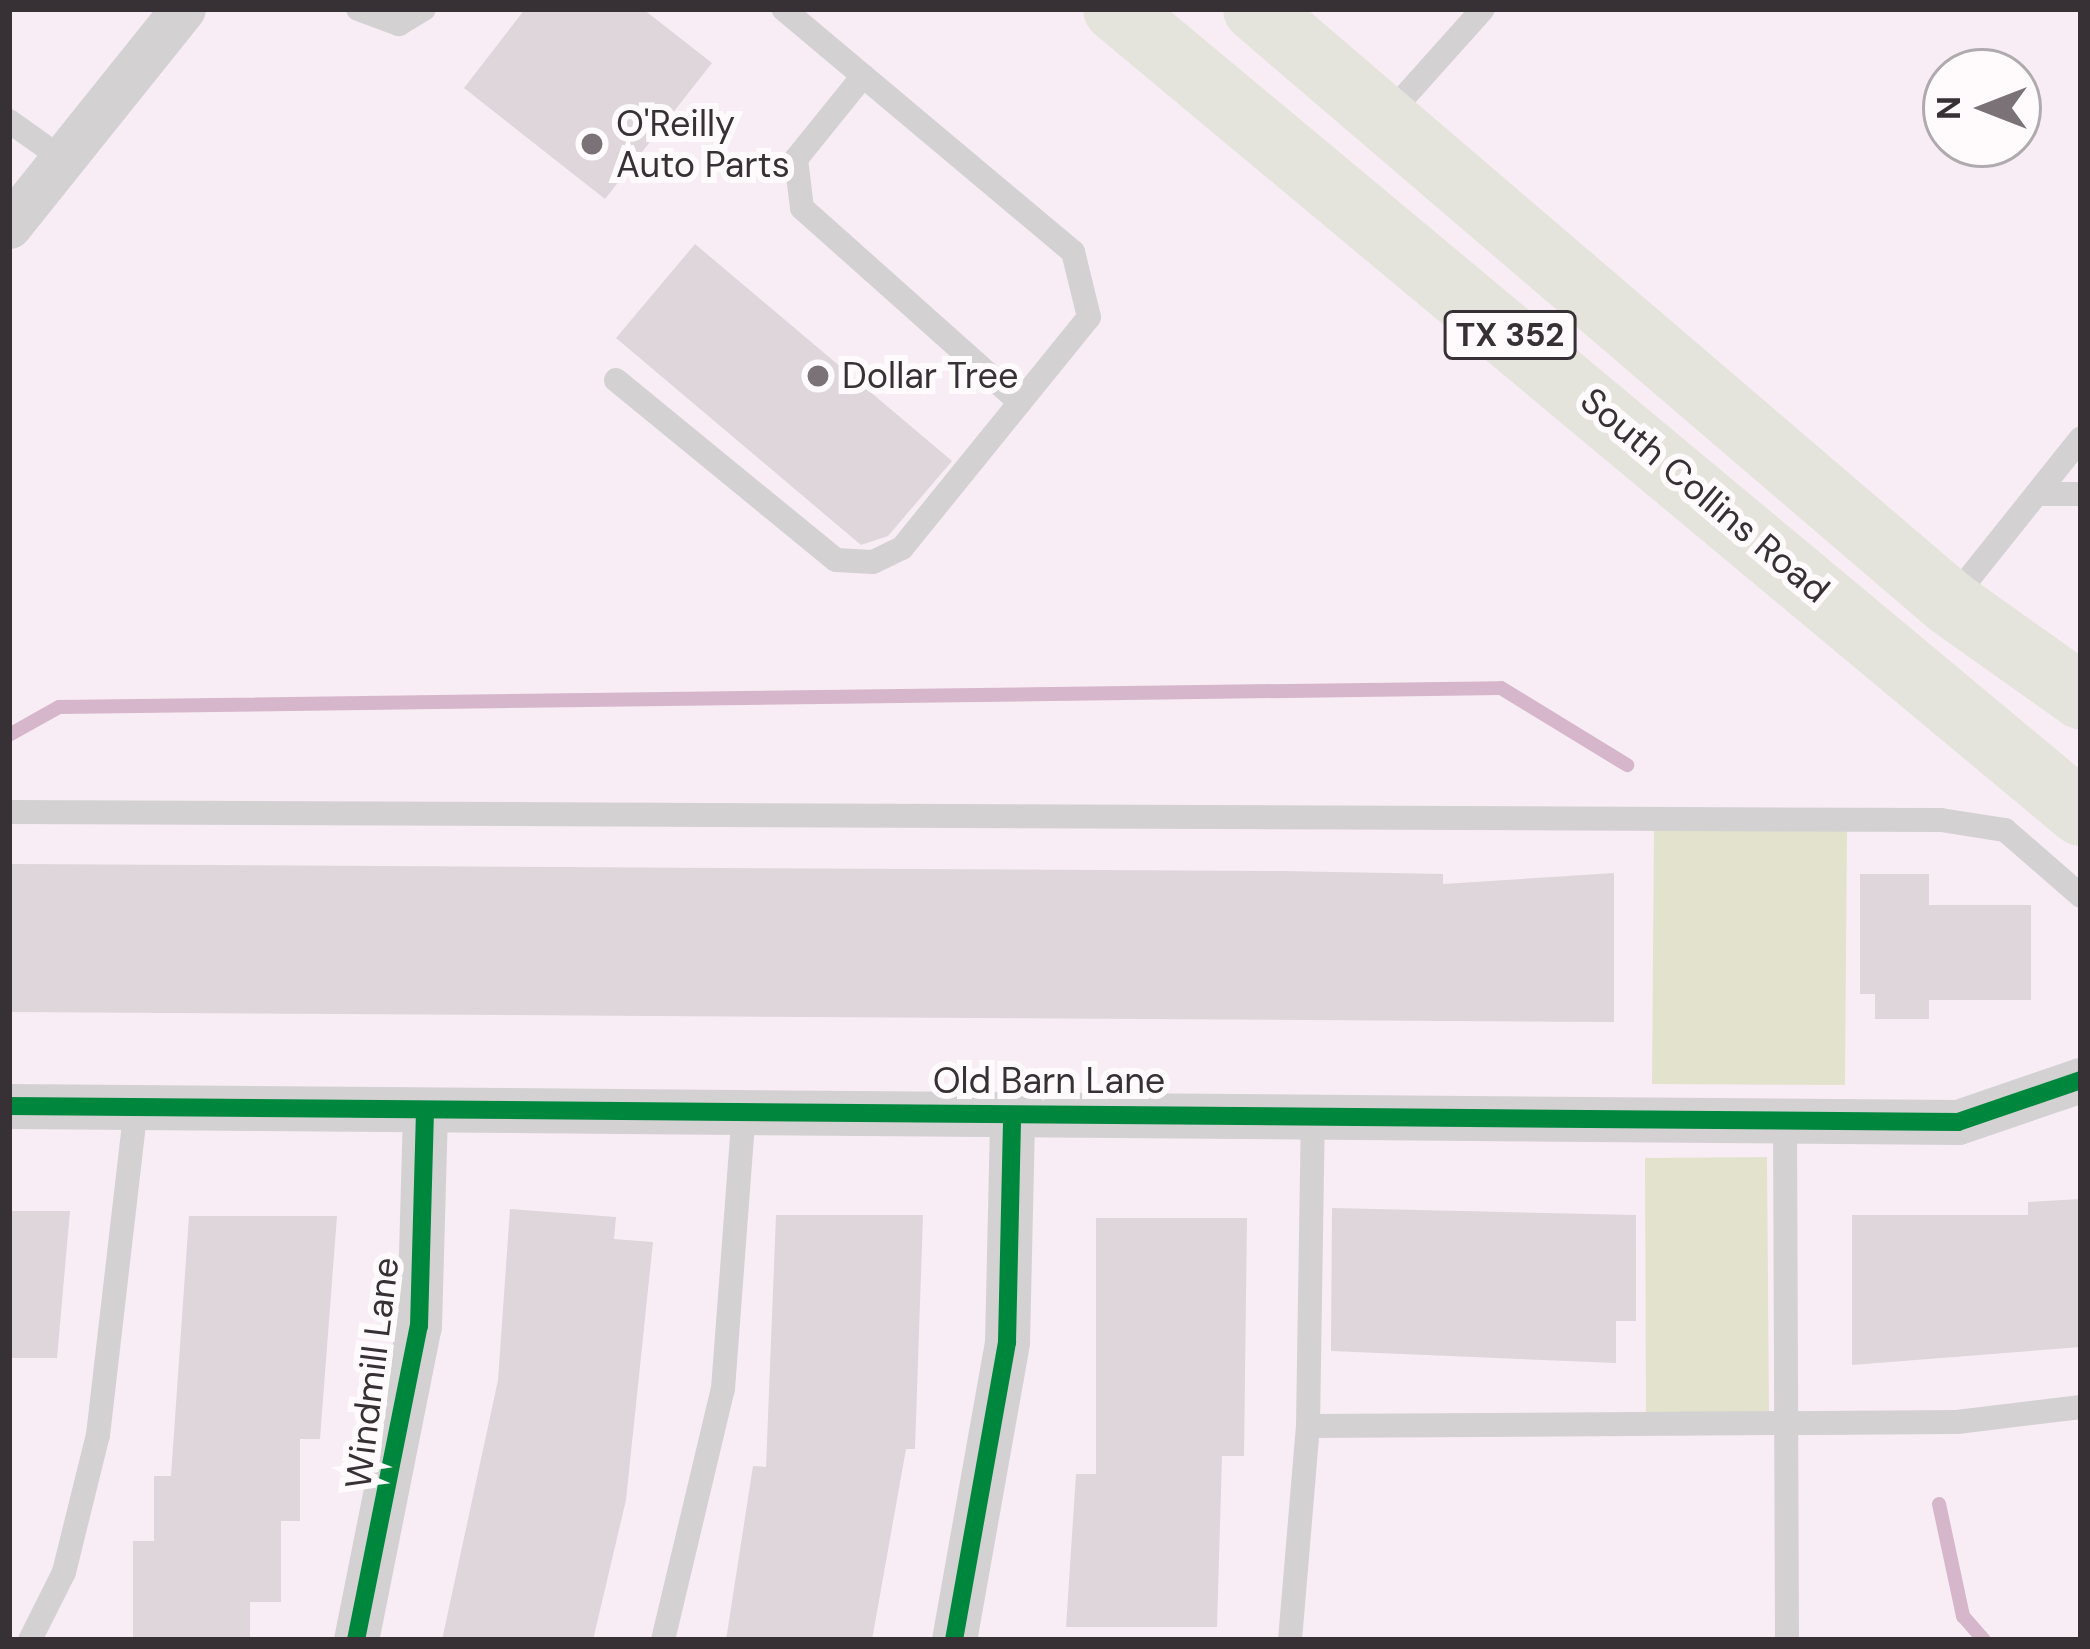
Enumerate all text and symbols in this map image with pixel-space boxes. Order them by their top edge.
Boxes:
north arrow [1922,48,2042,168]
text: N [1927,96,1970,120]
place label: O'Reilly Auto Parts [616,101,790,186]
marker: O'Reilly Auto Parts [579,131,605,157]
road number: TX 352 [1441,308,1579,362]
place label: Dollar Tree [842,354,1018,398]
marker: Dollar Tree [805,363,831,389]
street label: South Collins Road [1572,378,1838,612]
street label: Old Barn Lane [933,1059,1165,1103]
street label: Windmill Lane [336,1255,408,1491]

